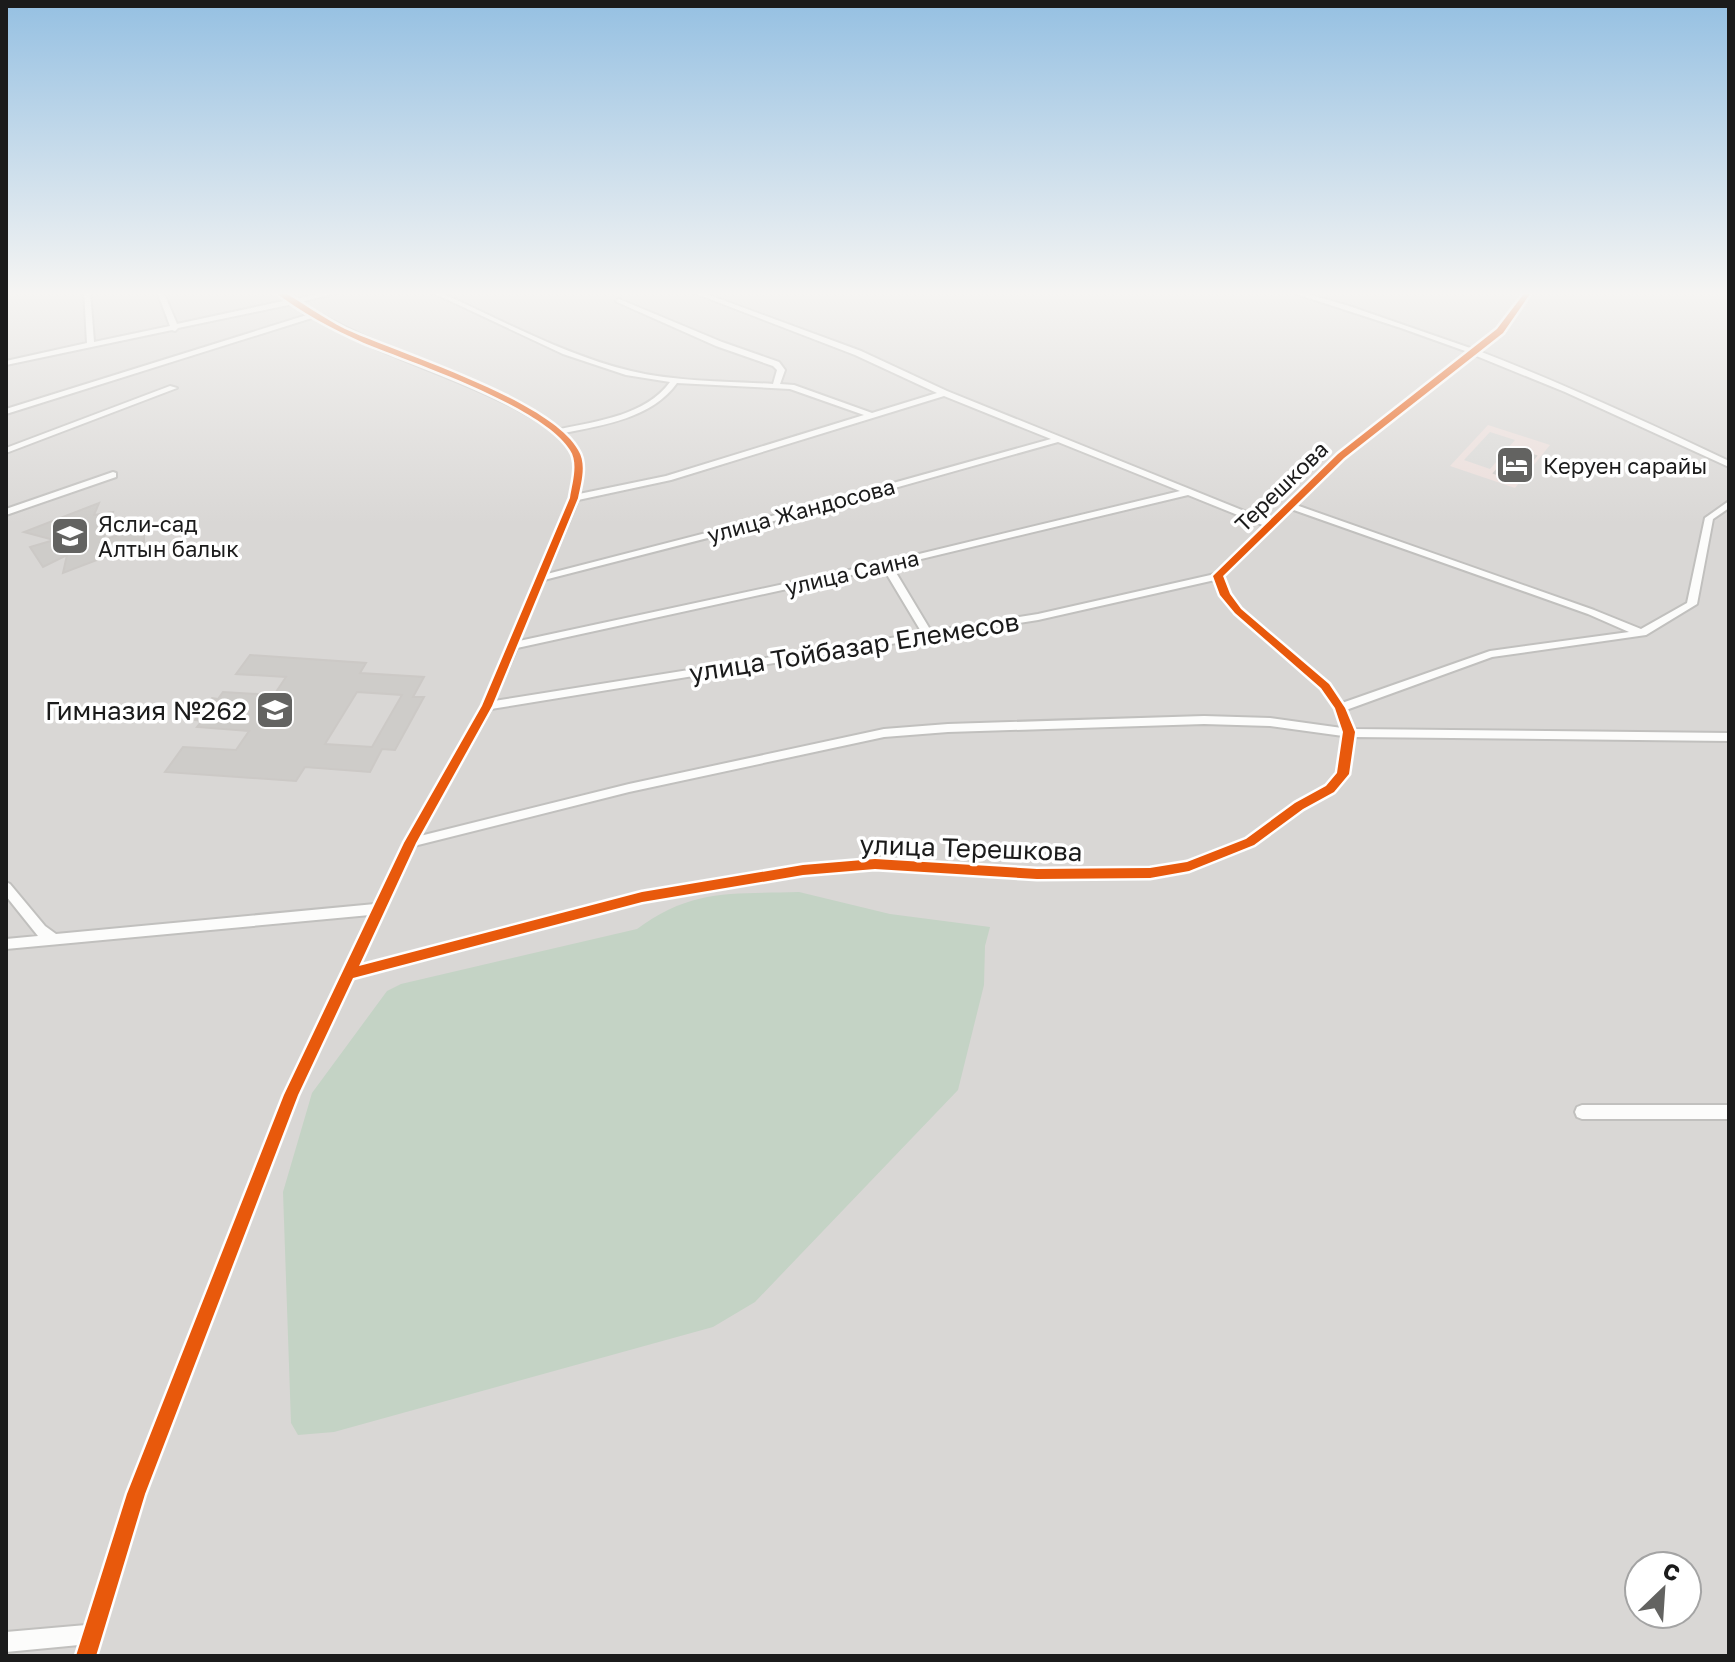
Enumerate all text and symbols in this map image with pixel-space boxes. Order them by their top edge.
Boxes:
street label: Терешкова [1229,435,1333,537]
hotel icon: Керуен сарайы [1494,444,1536,486]
place label: Керуен сарайы [1543,452,1707,479]
street label: улица Жандосова [704,472,898,548]
place label: Ясли-сад Алтын балык [98,510,239,562]
school or university icon: Ясли-сад Алтын балык [49,515,91,557]
street label: улица Саина [782,543,922,601]
street label: улица Тойбазар Елемесов [687,606,1021,688]
school or university icon: Гимназия №262 [254,689,296,731]
place label: Гимназия №262 [45,695,247,726]
street label: улица Терешкова [859,829,1083,867]
north arrow [1623,1550,1703,1630]
text: С [1659,1556,1684,1587]

